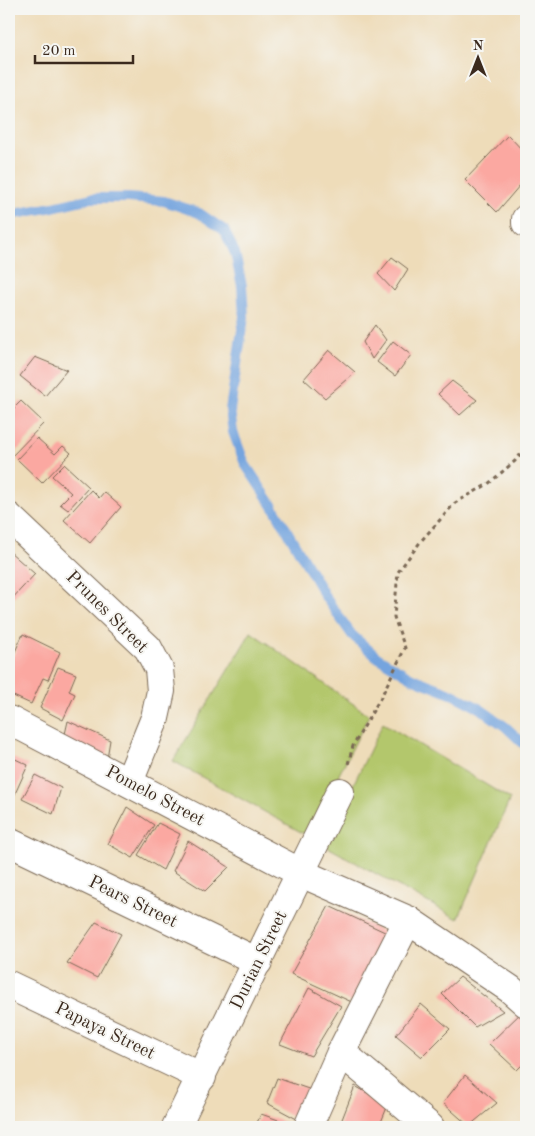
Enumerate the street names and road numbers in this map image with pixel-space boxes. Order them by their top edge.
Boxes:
street label: Prunes Street [63,568,151,656]
street label: Pomelo Street [103,762,207,830]
street label: Pears Street [86,873,180,931]
street label: Durian Street [227,908,291,1012]
street label: Papaya Street [52,999,158,1063]

